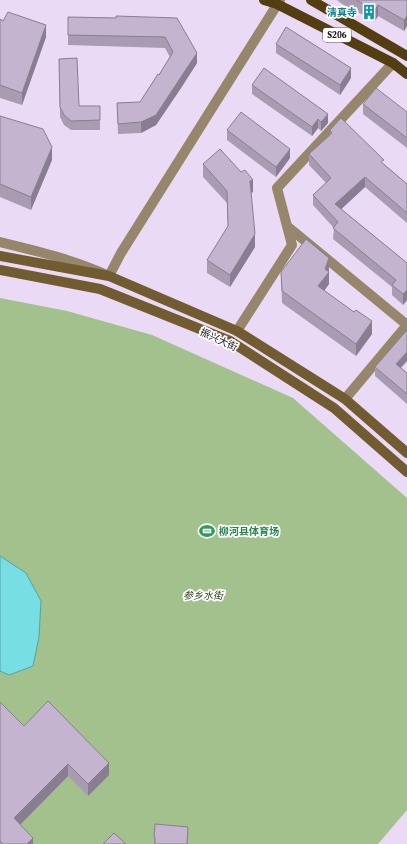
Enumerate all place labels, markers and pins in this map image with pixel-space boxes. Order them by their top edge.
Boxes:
building icon: 清真寺 [360,3,378,21]
place label: 清真寺 [327,6,357,19]
sports icon: 柳河县体育场 [198,522,216,540]
place label: 柳河县体育场 [218,525,279,538]

